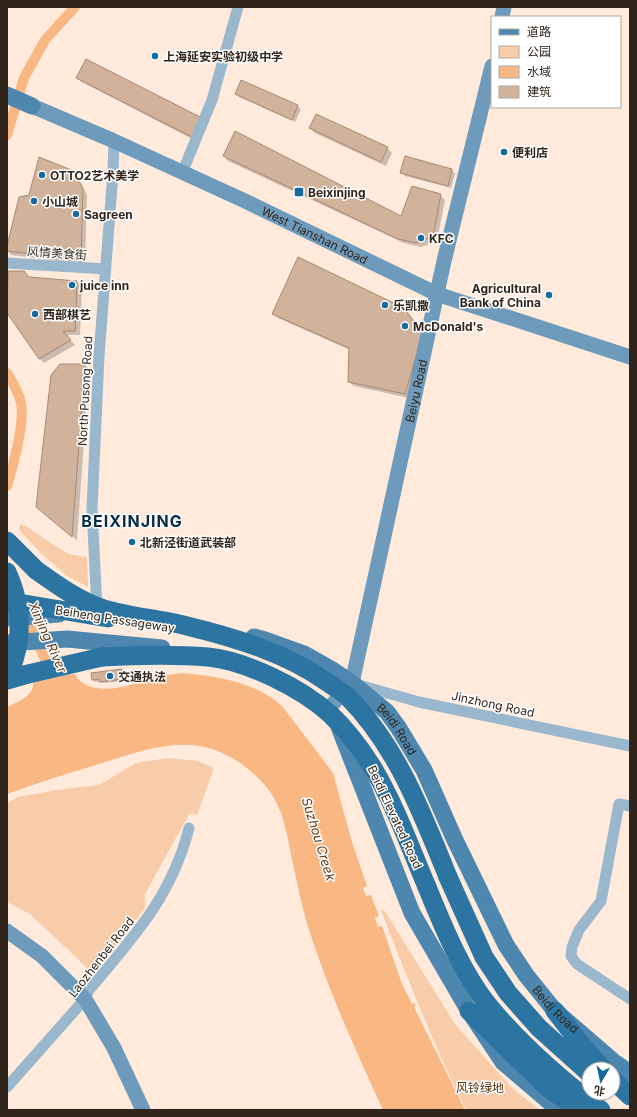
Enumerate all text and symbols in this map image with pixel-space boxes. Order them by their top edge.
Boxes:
legend [491,16,621,108]
text: 道路 [527,24,551,39]
text: 公园 [527,44,551,59]
place label: 上海延安实验初级中学 [163,49,283,64]
marker: 上海延安实验初级中学 [150,51,160,61]
text: 水域 [527,64,551,79]
text: 建筑 [527,84,551,99]
place label: 便利店 [512,145,548,160]
marker: 便利店 [499,147,509,157]
place label: OTTO2艺术美学 [50,168,139,183]
marker: OTTO2艺术美学 [37,170,47,180]
place label: Beixinjing [308,185,366,200]
marker: Beixinjing [293,186,305,198]
place label: 小山城 [42,194,78,209]
marker: 小山城 [29,196,39,206]
street label: West Tianshan Road [260,203,370,267]
place label: Sagreen [84,207,133,222]
marker: Sagreen [71,209,81,219]
place label: KFC [429,231,454,246]
marker: KFC [416,233,426,243]
street label: 风情美食街 [27,243,87,263]
place label: juice inn [79,278,129,293]
marker: juice inn [67,280,77,290]
place label: Agricultural Bank of China [460,281,541,310]
marker: Agricultural Bank of China [544,290,554,300]
place label: 乐凯撒 [393,298,429,313]
marker: 乐凯撒 [380,300,390,310]
place label: 西部棋艺 [43,307,91,322]
marker: 西部棋艺 [30,309,40,319]
place label: McDonald's [413,319,483,334]
marker: McDonald's [400,321,410,331]
street label: North Pusong Road [75,335,95,447]
street label: Beiyu Road [402,358,430,424]
district label: BEIXINJING [81,511,183,531]
place label: 北新泾街道武装部 [140,535,236,550]
marker: 北新泾街道武装部 [127,537,137,547]
water label: Xinjing River [25,598,71,676]
street label: Beiheng Passageway [54,602,176,636]
place label: 交通执法 [118,669,166,684]
marker: 交通执法 [105,671,115,681]
street label: Jinzhong Road [450,688,536,720]
street label: Beidi Road [374,699,421,758]
street label: Beidi Elevated Road [364,763,426,871]
water label: Suzhou Creek [299,795,340,883]
street label: Laozhenbei Road [65,914,137,1000]
street label: Beidi Road [530,982,582,1036]
north arrow [581,1061,621,1101]
park label: 风铃绿地 [456,1080,504,1095]
text: 北 [593,1083,606,1099]

